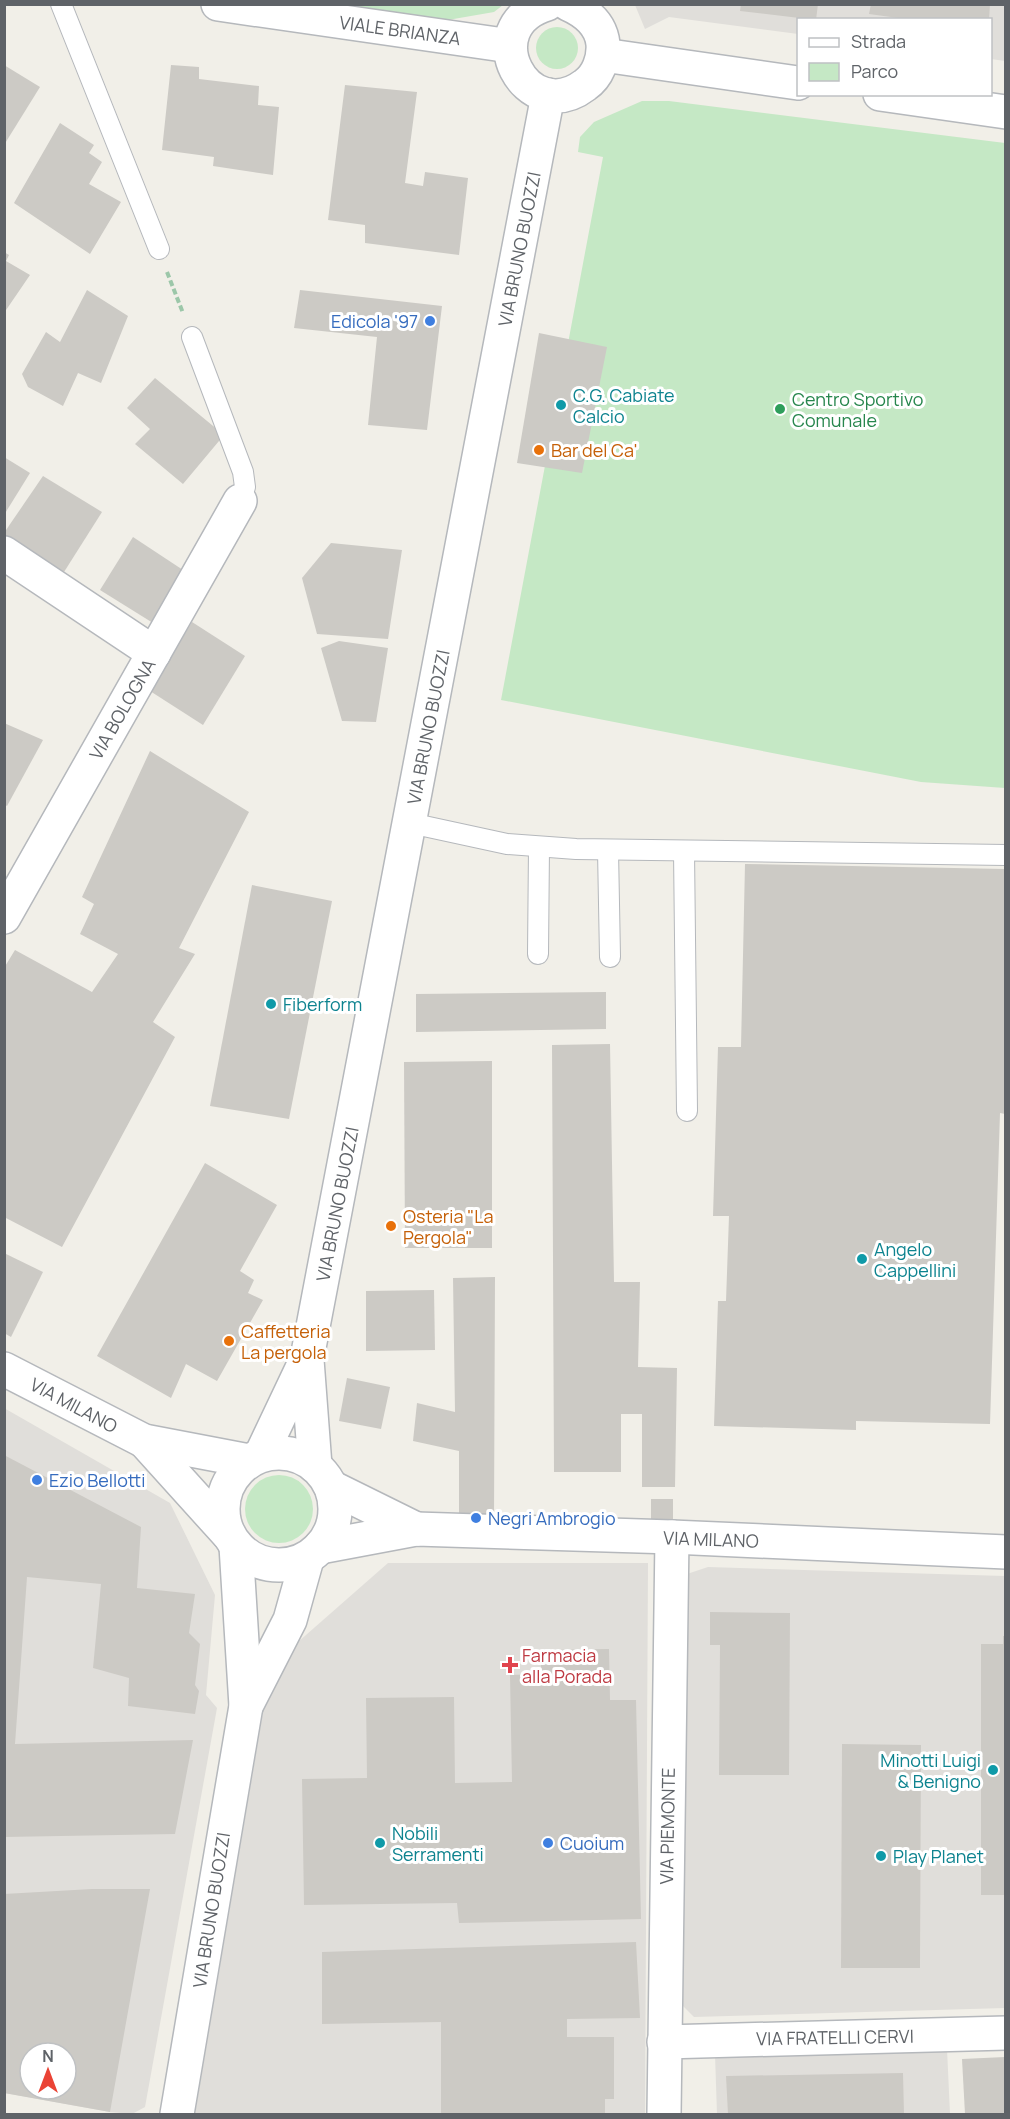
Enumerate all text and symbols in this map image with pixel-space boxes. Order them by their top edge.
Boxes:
street label: VIALE BRIANZA [338,10,463,50]
legend [797,18,992,96]
text: Strada [851,29,906,53]
text: Parco [851,59,898,83]
street label: VIA BRUNO BUOZZI [492,170,546,328]
place label: Edicola '97 [331,309,418,333]
marker: Edicola '97 [423,314,437,328]
place label: C.G. Cabiate Calcio [573,383,675,428]
place label: Centro Sportivo Comunale [792,387,923,432]
marker: C.G. Cabiate Calcio [554,398,568,412]
marker: Centro Sportivo Comunale [773,402,787,416]
place label: Bar del Ca' [551,438,637,462]
marker: Bar del Ca' [532,443,546,457]
street label: VIA BRUNO BUOZZI [401,648,455,806]
street label: VIA BOLOGNA [84,654,161,764]
place label: Fiberform [283,992,362,1016]
marker: Fiberform [264,997,278,1011]
street label: VIA BRUNO BUOZZI [310,1125,364,1283]
place label: Osteria "La Pergola" [403,1204,493,1249]
marker: Osteria "La Pergola" [384,1219,398,1233]
place label: Angelo Cappellini [874,1237,956,1282]
marker: Angelo Cappellini [855,1252,869,1266]
place label: Caffetteria La pergola [241,1319,331,1364]
marker: Caffetteria La pergola [222,1334,236,1348]
street label: VIA MILANO [26,1372,122,1438]
place label: Ezio Bellotti [49,1468,145,1492]
marker: Ezio Bellotti [30,1473,44,1487]
place label: Negri Ambrogio [488,1506,616,1530]
marker: Negri Ambrogio [469,1511,483,1525]
street label: VIA MILANO [663,1525,759,1553]
place label: Farmacia alla Porada [522,1643,612,1688]
marker: Farmacia alla Porada [503,1658,517,1672]
place label: Minotti Luigi & Benigno [880,1748,981,1793]
marker: Minotti Luigi & Benigno [986,1763,1000,1777]
street label: VIA PIEMONTE [654,1767,680,1885]
place label: Nobili Serramenti [392,1821,484,1866]
street label: VIA BRUNO BUOZZI [187,1831,235,1989]
place label: Cuoium [560,1831,624,1855]
marker: Nobili Serramenti [373,1836,387,1850]
marker: Cuoium [541,1836,555,1850]
place label: Play Planet [893,1844,984,1868]
marker: Play Planet [874,1849,888,1863]
street label: VIA FRATELLI CERVI [756,2024,914,2050]
north arrow [18,2041,78,2101]
text: N [42,2045,54,2067]

